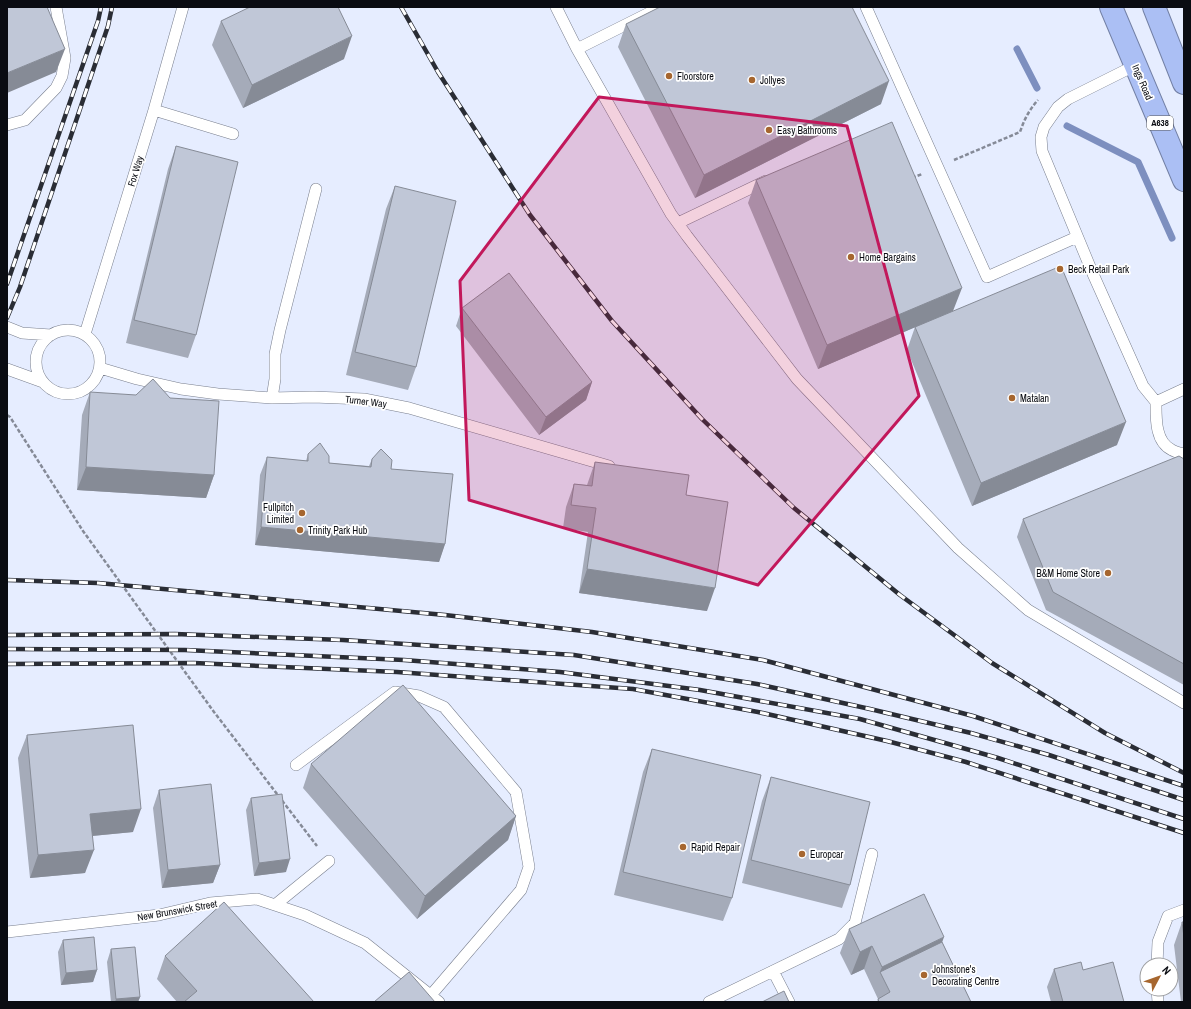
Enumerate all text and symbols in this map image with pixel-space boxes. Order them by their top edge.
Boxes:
street label: Ings Road [1129,62,1156,102]
place label: Floorstore [677,70,714,83]
marker: Floorstore [664,71,674,81]
place label: Jollyes [760,74,785,87]
marker: Jollyes [747,75,757,85]
road number: A638 [1147,116,1173,130]
place label: Easy Bathrooms [777,124,837,137]
marker: Easy Bathrooms [764,125,774,135]
street label: Fox Way [125,153,147,188]
place label: Home Bargains [859,251,916,264]
marker: Home Bargains [846,252,856,262]
place label: Beck Retail Park [1068,263,1130,276]
marker: Beck Retail Park [1055,264,1065,274]
street label: Turner Way [344,392,388,411]
place label: Matalan [1020,392,1049,405]
marker: Matalan [1007,393,1017,403]
place label: Fullpitch Limited [263,501,294,526]
marker: Fullpitch Limited [297,508,307,518]
place label: Trinity Park Hub [308,524,368,537]
marker: Trinity Park Hub [295,525,305,535]
place label: B&M Home Store [1036,567,1100,580]
marker: B&M Home Store [1103,568,1113,578]
place label: Rapid Repair [691,841,740,854]
marker: Rapid Repair [678,842,688,852]
place label: Europcar [810,848,844,861]
marker: Europcar [797,849,807,859]
street label: New Brunswick Street [136,897,219,924]
north arrow [1139,957,1179,997]
place label: Johnstone's Decorating Centre [932,963,999,988]
text: N [1159,963,1174,977]
marker: Johnstone's Decorating Centre [919,970,929,980]

